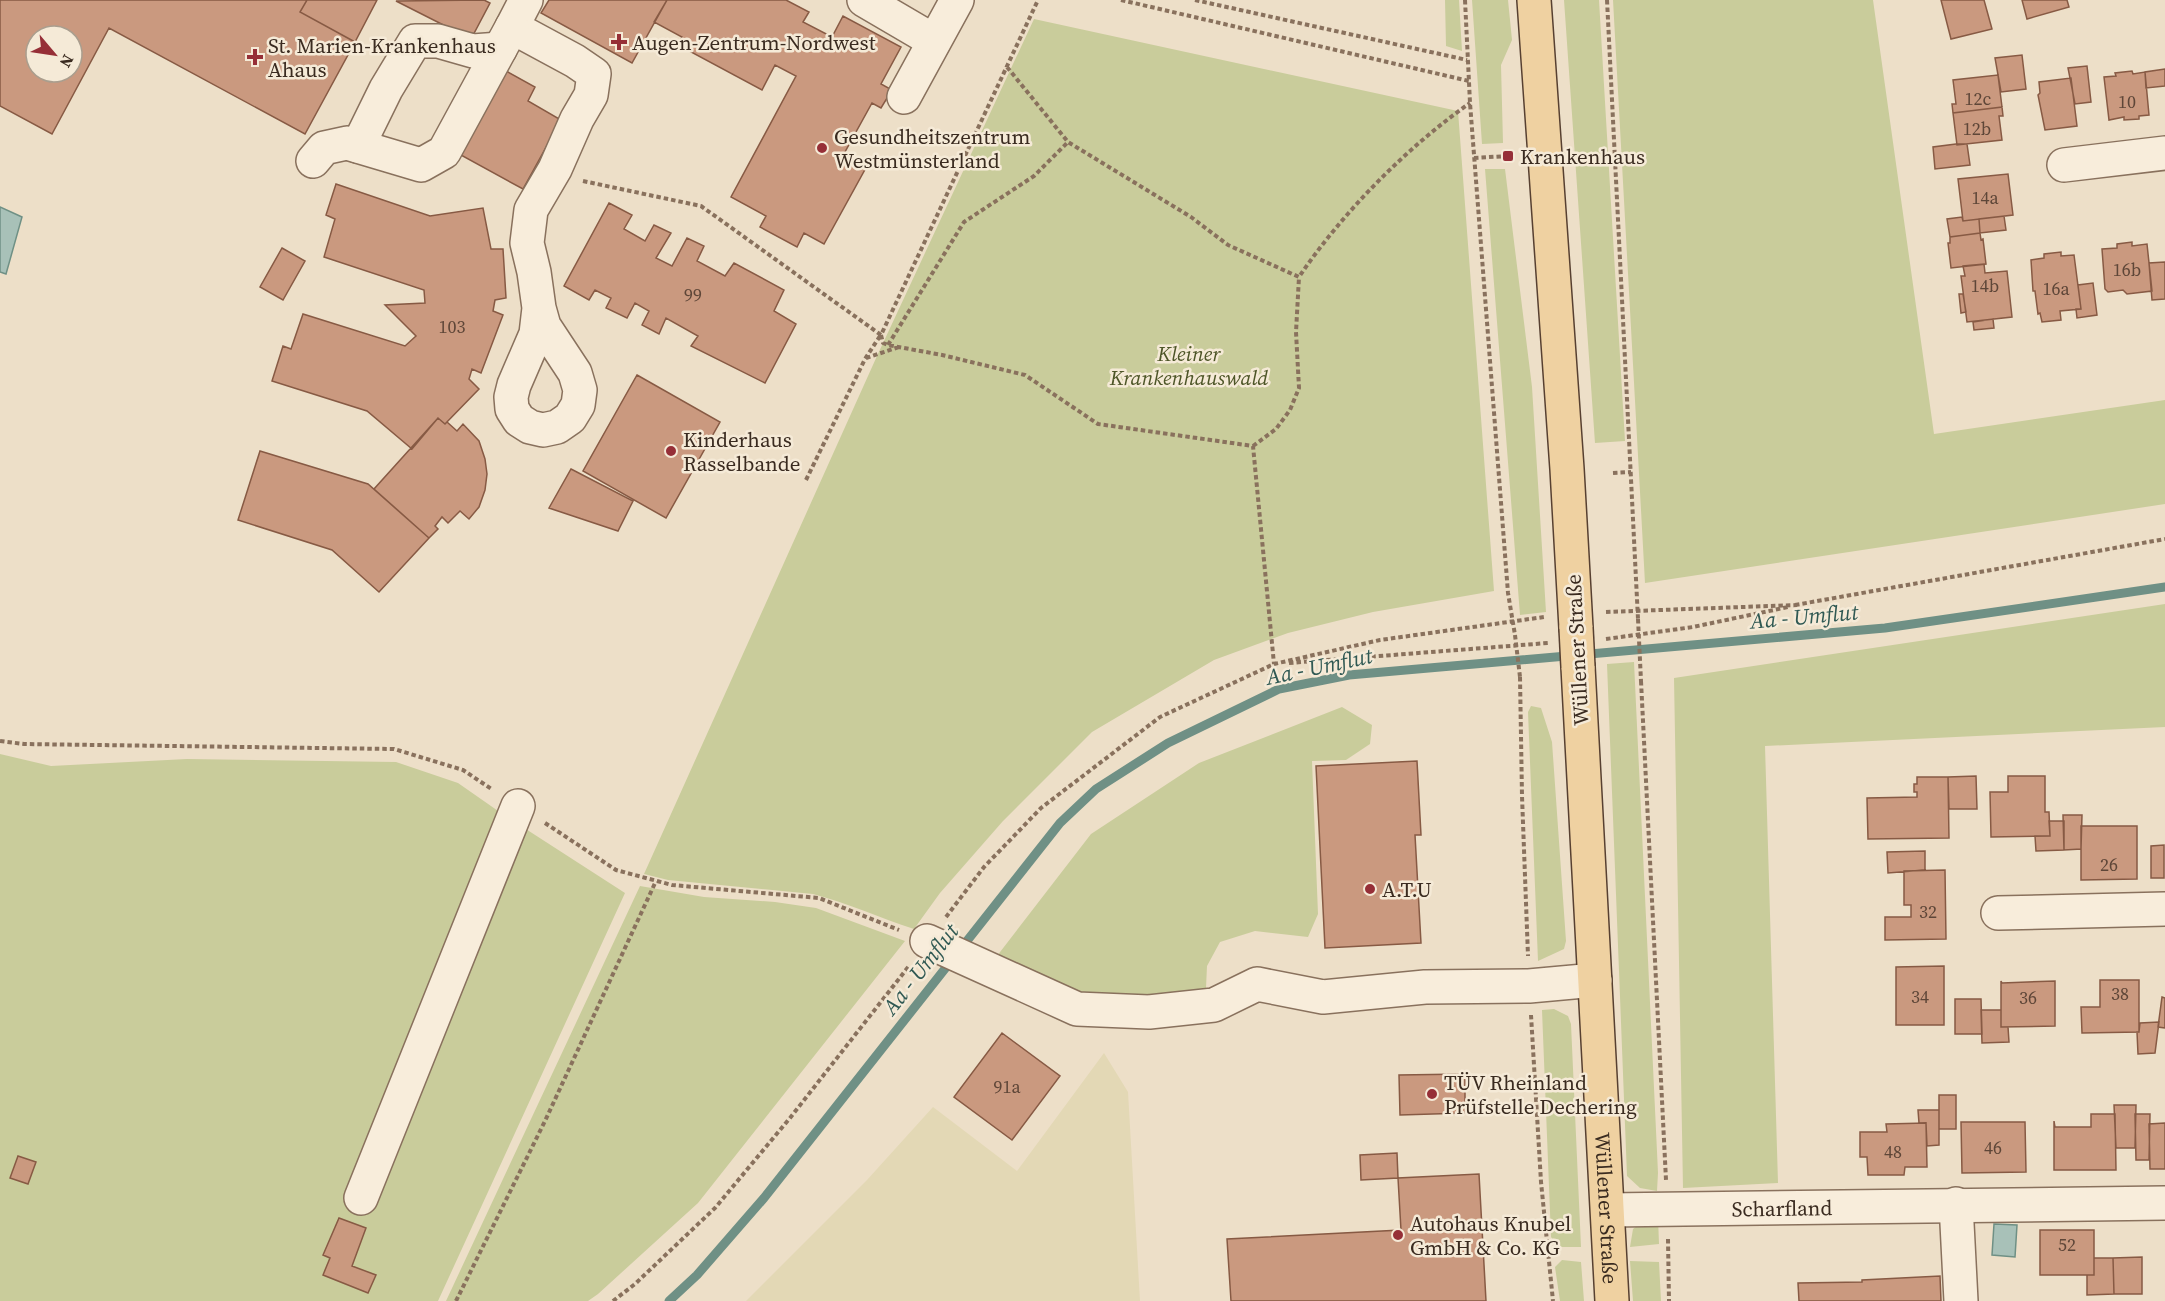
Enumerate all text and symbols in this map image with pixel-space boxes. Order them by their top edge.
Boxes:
north arrow [24,24,84,84]
place label: Augen-Zentrum-Nordwest [632,28,876,57]
place label: St. Marien-Krankenhaus Ahaus [268,31,496,84]
marker: Augen-Zentrum-Nordwest [610,33,628,51]
marker: St. Marien-Krankenhaus Ahaus [246,48,264,66]
text: N [55,51,80,72]
house number: 12c [1965,86,1992,111]
house number: 10 [2118,89,2136,114]
house number: 12b [1963,116,1991,141]
place label: Gesundheitszentrum Westmünsterland [834,122,1030,175]
marker: Gesundheitszentrum Westmünsterland [815,141,829,155]
place label: Krankenhaus [1520,142,1645,171]
marker: Krankenhaus [1501,149,1515,163]
house number: 14a [1971,185,1999,210]
house number: 16b [2113,257,2141,282]
house number: 14b [1971,273,1999,298]
house number: 16a [2042,276,2070,301]
house number: 99 [684,282,702,307]
house number: 103 [439,314,466,339]
park label: Kleiner Krankenhauswald [1109,339,1268,392]
place label: Kinderhaus Rasselbande [683,425,800,478]
marker: Kinderhaus Rasselbande [664,444,678,458]
street label: Wüllener Straße [1559,574,1595,726]
water label: Aa - Umflut [1747,596,1860,636]
water label: Aa - Umflut [1261,640,1376,692]
house number: 26 [2100,852,2118,877]
place label: A.T.U [1382,875,1432,904]
marker: A.T.U [1363,882,1377,896]
house number: 32 [1919,899,1937,924]
water label: Aa - Umflut [874,916,966,1022]
house number: 38 [2111,981,2129,1006]
house number: 34 [1911,984,1929,1009]
house number: 36 [2019,985,2037,1010]
place label: TÜV Rheinland Prüfstelle Dechering [1444,1068,1637,1121]
house number: 91a [993,1074,1021,1099]
marker: TÜV Rheinland Prüfstelle Dechering [1425,1087,1439,1101]
street label: Wüllener Straße [1588,1132,1626,1285]
house number: 46 [1984,1135,2002,1160]
house number: 48 [1884,1139,1902,1164]
street label: Scharfland [1731,1193,1833,1223]
place label: Autohaus Knubel GmbH & Co. KG [1410,1209,1571,1262]
marker: Autohaus Knubel GmbH & Co. KG [1391,1228,1405,1242]
house number: 52 [2058,1232,2076,1257]

